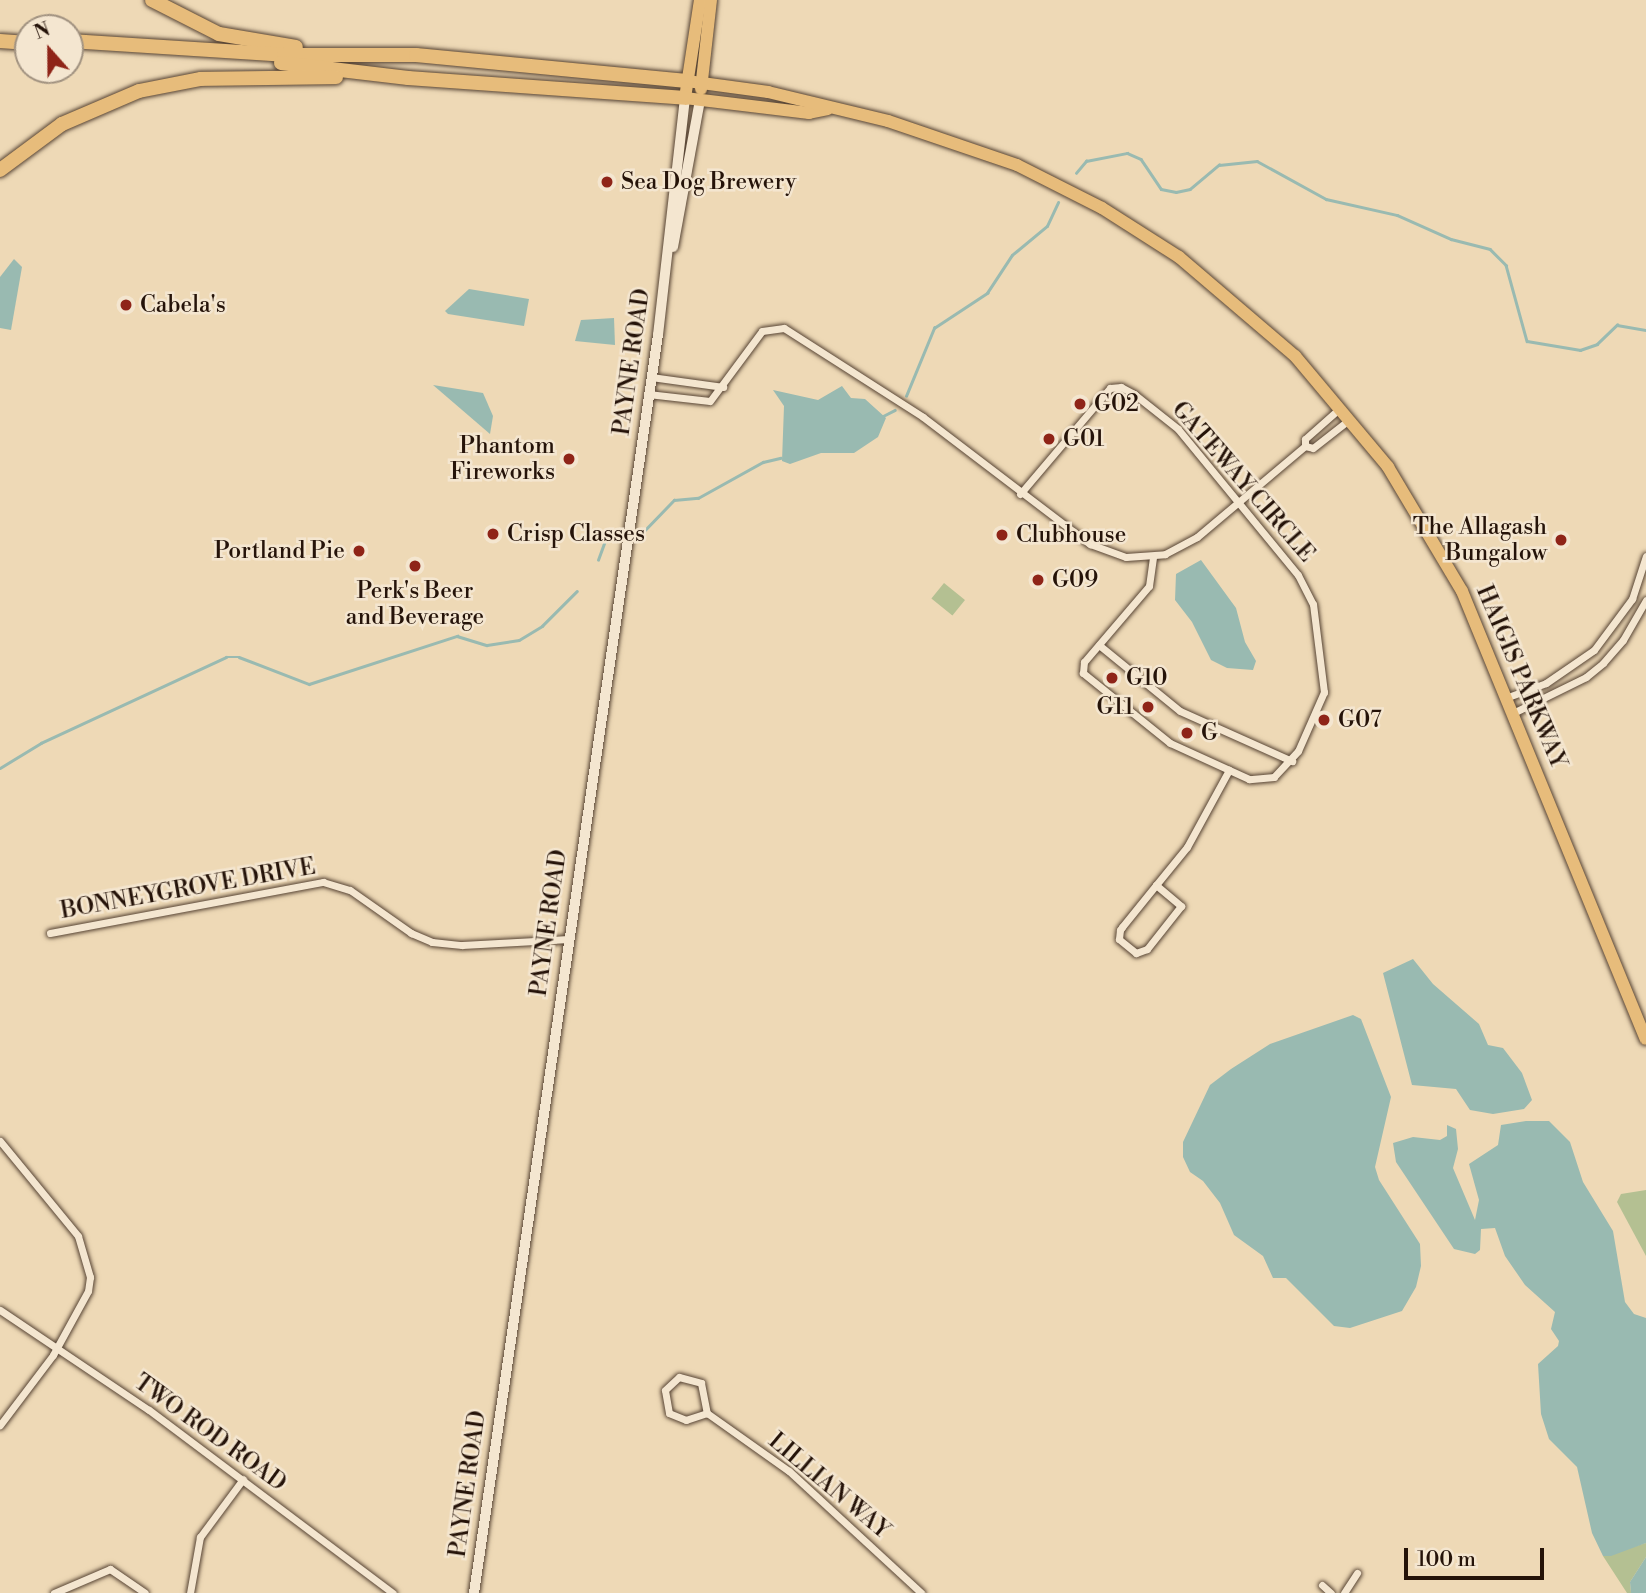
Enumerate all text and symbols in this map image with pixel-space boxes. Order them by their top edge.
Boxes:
north arrow [14,14,84,84]
text: N [31,17,54,45]
place label: Sea Dog Brewery [621,168,796,196]
marker: Sea Dog Brewery [599,174,615,190]
street label: PAYNE ROAD [608,287,656,437]
place label: Cabela's [140,291,226,319]
marker: Cabela's [118,297,134,313]
place label: G02 [1094,390,1139,418]
marker: G02 [1072,396,1088,412]
street label: GATEWAY CIRCLE [1166,396,1320,568]
place label: G01 [1063,425,1104,453]
marker: G01 [1041,431,1057,447]
place label: Phantom Fireworks [450,432,555,486]
marker: Phantom Fireworks [561,451,577,467]
place label: The Allagash Bungalow [1413,513,1547,567]
place label: Crisp Classes [507,520,645,548]
place label: Clubhouse [1016,521,1126,549]
marker: Crisp Classes [485,526,501,542]
marker: Clubhouse [994,527,1010,543]
marker: The Allagash Bungalow [1553,532,1569,548]
place label: Portland Pie [214,537,345,565]
marker: Portland Pie [351,543,367,559]
marker: Perk's Beer and Beverage [407,558,423,574]
place label: G09 [1052,566,1098,594]
marker: G09 [1030,572,1046,588]
place label: Perk's Beer and Beverage [346,577,484,631]
street label: HAIGIS PARKWAY [1470,581,1572,773]
place label: G10 [1126,664,1167,692]
marker: G10 [1104,670,1120,686]
place label: G11 [1096,693,1134,721]
marker: G11 [1140,699,1156,715]
place label: G07 [1338,706,1382,734]
marker: G07 [1316,712,1332,728]
place label: G [1201,719,1218,747]
marker: G [1179,725,1195,741]
street label: PAYNE ROAD [525,848,573,998]
street label: BONNEYGROVE DRIVE [58,853,318,925]
street label: TWO ROD ROAD [129,1369,291,1497]
street label: PAYNE ROAD [444,1409,492,1559]
street label: LILLIAN WAY [763,1427,895,1545]
scale bar [1408,1534,1548,1578]
text: 100 m [1417,1547,1476,1573]

